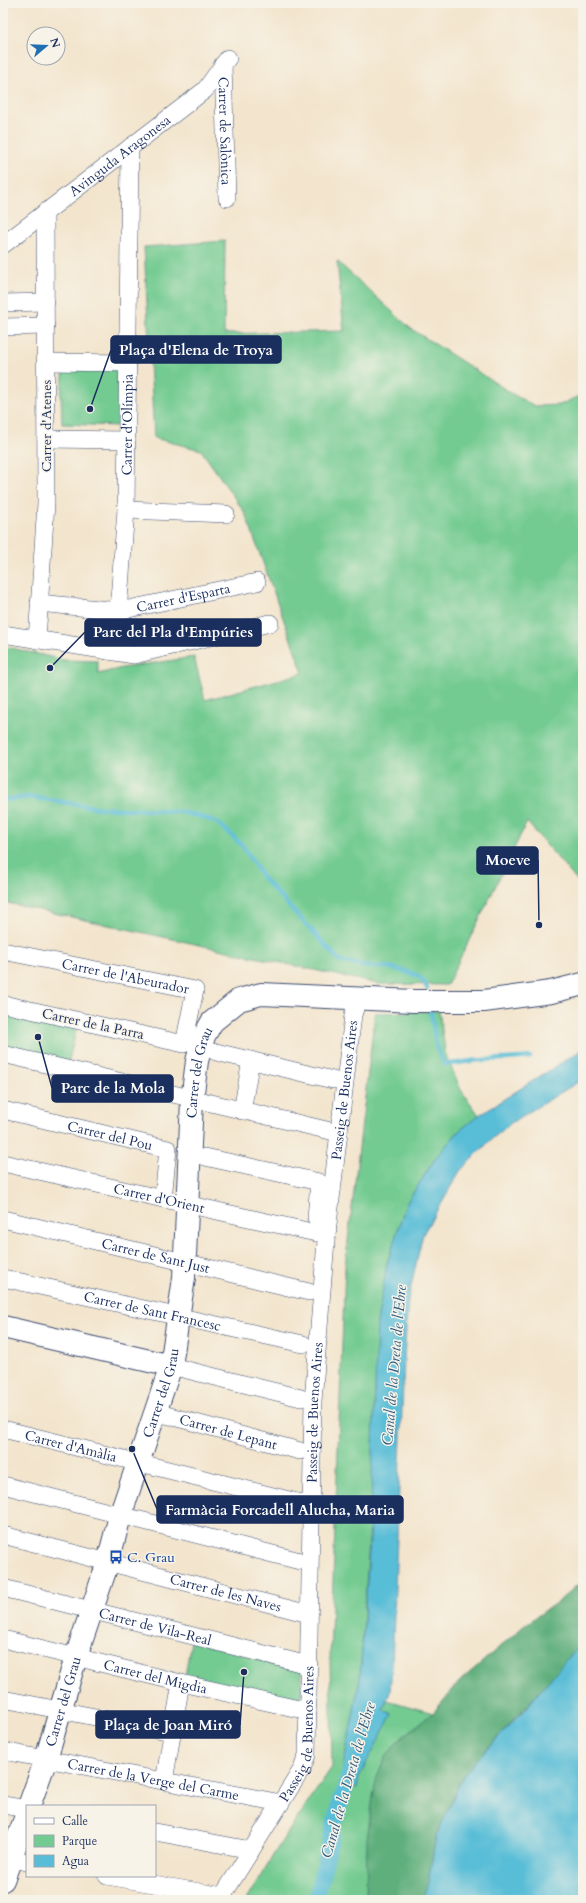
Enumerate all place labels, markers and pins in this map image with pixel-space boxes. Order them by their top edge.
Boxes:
callout: Plaça d'Elena de Troya [111,336,281,363]
callout: Parc del Pla d'Empúries [85,619,261,646]
callout: Moeve [477,847,538,874]
callout: Parc de la Mola [52,1075,173,1102]
callout: Farmàcia Forcadell Alucha, Maria [157,1496,403,1523]
place label: C. Grau [127,1548,175,1567]
bus stop icon: C. Grau [108,1549,124,1565]
callout: Plaça de Joan Miró [96,1711,240,1738]

